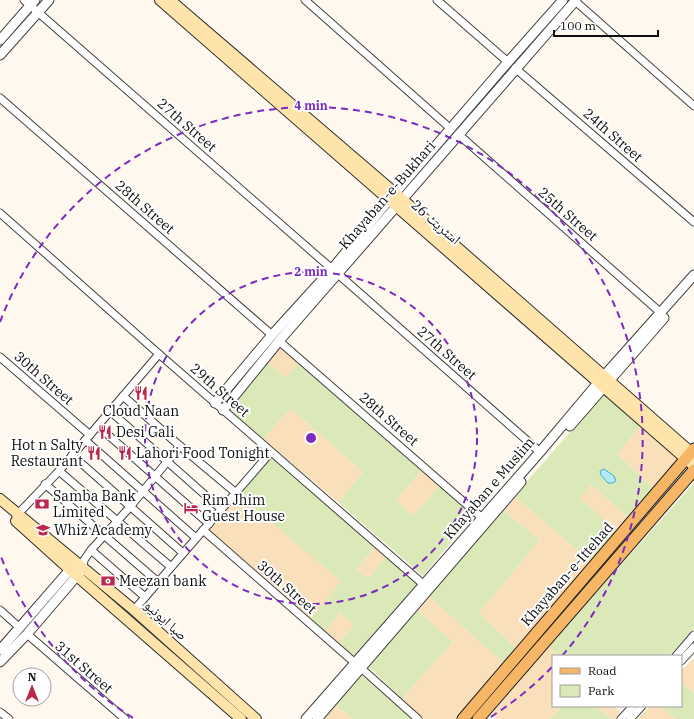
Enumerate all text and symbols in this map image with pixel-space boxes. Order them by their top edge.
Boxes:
scale bar [554,12,658,38]
text: 100 m [560,18,596,33]
street label: 27th Street [154,94,221,156]
text: 4 min [294,98,328,113]
street label: 24th Street [580,104,647,166]
street label: Khayaban-e-Bukhari [335,137,439,253]
street label: 28th Street [112,176,179,238]
street label: 25th Street [535,183,602,245]
street label: اسٹریٹ 26 [408,196,464,248]
text: 2 min [294,264,328,279]
street label: 27th Street [414,322,481,384]
street label: 30th Street [11,347,78,409]
street label: 29th Street [187,359,254,421]
restaurant icon: Cloud Naan [133,385,149,401]
street label: 28th Street [356,388,423,450]
place label: Cloud Naan [103,402,179,420]
place label: Desi Gali [116,423,174,441]
restaurant icon: Desi Gali [97,424,113,440]
centre of rings [304,431,318,445]
street label: Khayaban e Muslim [440,433,538,543]
place label: Hot n Salty Restaurant [11,436,84,470]
place label: Lahori Food Tonight [136,444,270,462]
restaurant icon: Hot n Salty Restaurant [86,445,102,461]
restaurant icon: Lahori Food Tonight [117,445,133,461]
place label: Samba Bank Limited [53,487,137,521]
place label: Rim Jhim Guest House [202,491,285,525]
bank icon: Samba Bank Limited [34,496,50,512]
hotel icon: Rim Jhim Guest House [183,500,199,516]
street label: Khayaban-e-Ittehad [517,518,617,630]
place label: Whiz Academy [54,521,153,539]
school or university icon: Whiz Academy [35,522,51,538]
street label: 30th Street [254,556,321,618]
place label: Meezan bank [119,572,207,590]
bank icon: Meezan bank [100,573,116,589]
street label: صبا ایونیو [141,596,191,644]
street label: 31st Street [51,637,117,697]
legend [552,655,682,707]
text: Road [588,663,617,678]
north arrow [12,667,52,707]
text: N [28,670,37,684]
text: Park [588,683,614,698]

